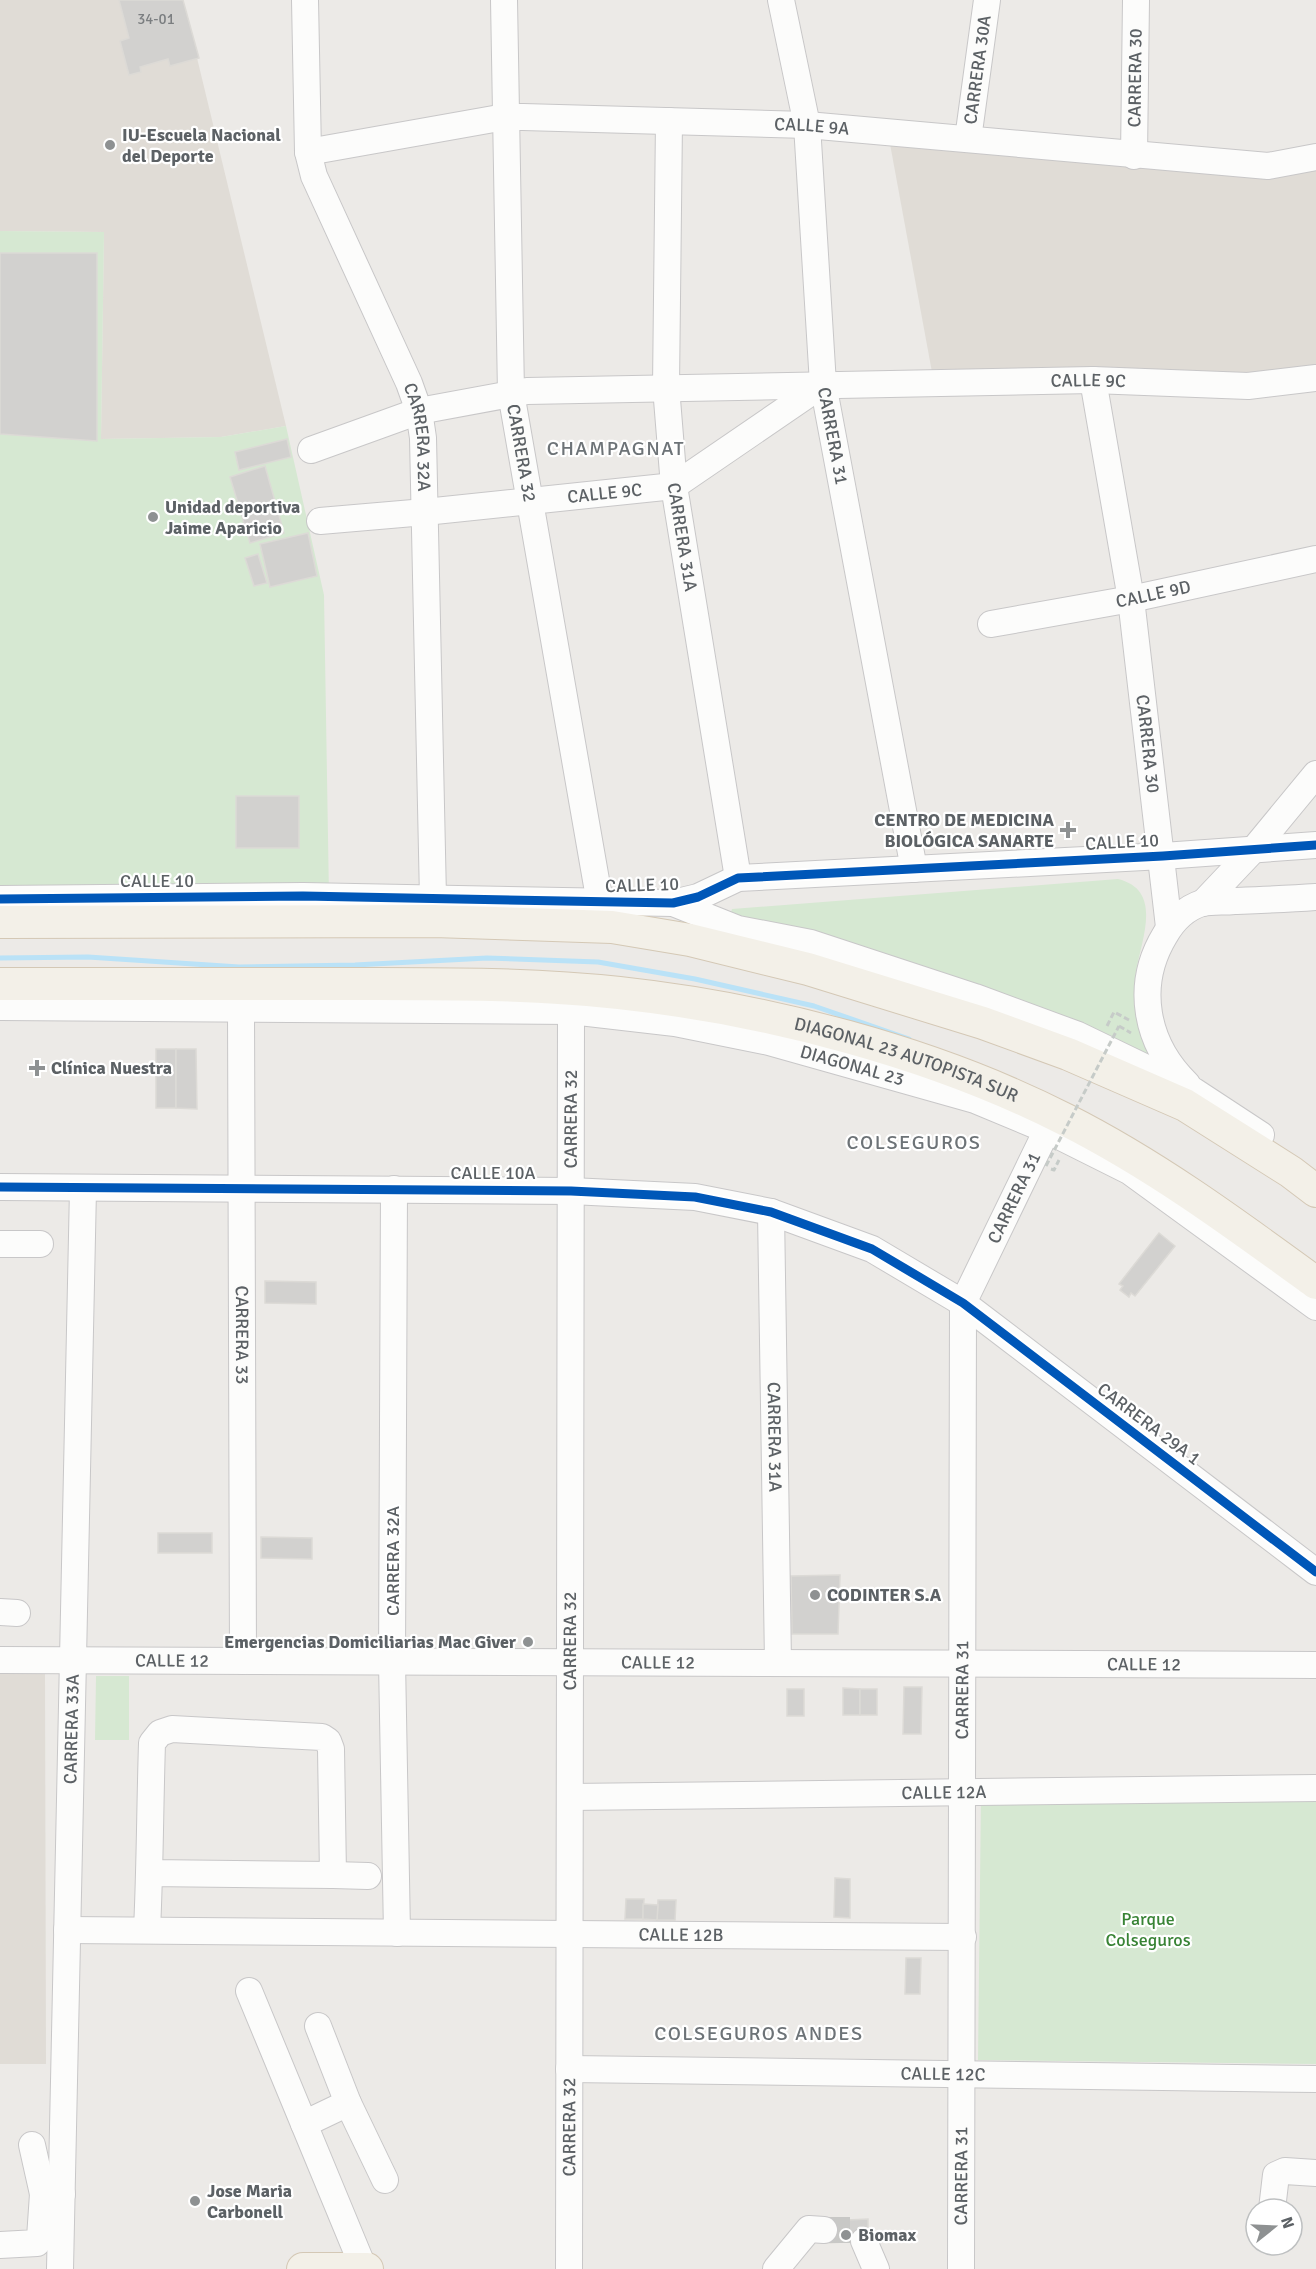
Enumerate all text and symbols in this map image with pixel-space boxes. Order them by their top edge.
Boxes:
house number: 34-01 [137,10,175,28]
street label: CARRERA 30A [959,14,996,126]
street label: CARRERA 30 [1123,28,1147,128]
street label: CALLE 9A [774,113,850,140]
place label: IU-Escuela Nacional del Deporte [122,124,281,167]
marker: IU-Escuela Nacional del Deporte [103,138,117,152]
street label: CALLE 9C [1050,369,1126,392]
street label: CARRERA 32A [399,380,435,492]
street label: CARRERA 31 [813,385,853,487]
street label: CARRERA 32 [502,402,541,504]
district label: CHAMPAGNAT [547,436,685,461]
street label: CALLE 9C [566,478,643,508]
street label: CARRERA 31A [663,481,702,593]
place label: Unidad deportiva Jaime Aparicio [165,496,300,539]
marker: Unidad deportiva Jaime Aparicio [146,510,160,524]
street label: CALLE 9D [1114,575,1193,612]
street label: CARRERA 30 [1131,693,1164,794]
place label: CENTRO DE MEDICINA BIOLÓGICA SANARTE [874,809,1055,852]
marker: CENTRO DE MEDICINA BIOLÓGICA SANARTE [1059,821,1077,839]
street label: CALLE 10 [1085,829,1159,855]
street label: CALLE 10 [120,870,194,892]
street label: CALLE 10 [605,873,679,897]
street label: DIAGONAL 23 AUTOPISTA SUR [791,1013,1019,1109]
street label: DIAGONAL 23 [798,1040,906,1090]
place label: Clínica Nuestra [51,1057,172,1079]
marker: Clínica Nuestra [28,1059,46,1077]
street label: CARRERA 32 [560,1069,582,1169]
district label: COLSEGUROS [847,1130,981,1155]
street label: CARRERA 31 [983,1148,1046,1247]
street label: CALLE 10A [451,1162,535,1184]
street label: CARRERA 33 [231,1285,253,1385]
street label: CARRERA 29A 1 [1093,1378,1205,1470]
street label: CARRERA 31A [763,1382,786,1492]
street label: CARRERA 32A [382,1506,404,1616]
place label: CODINTER S.A [827,1584,942,1606]
marker: CODINTER S.A [808,1588,822,1602]
street label: CARRERA 32 [559,1591,581,1691]
place label: Emergencias Domiciliarias Mac Giver [224,1631,517,1653]
marker: Emergencias Domiciliarias Mac Giver [521,1635,535,1649]
street label: CARRERA 31 [951,1640,973,1740]
street label: CALLE 12 [135,1650,209,1672]
street label: CALLE 12 [621,1651,695,1674]
street label: CALLE 12 [1107,1653,1181,1675]
street label: CARRERA 33A [59,1674,84,1784]
street label: CALLE 12A [901,1781,987,1804]
park label: Parque Colseguros [1105,1908,1191,1951]
street label: CALLE 12B [638,1923,724,1946]
district label: COLSEGUROS ANDES [654,2021,864,2046]
street label: CALLE 12C [900,2062,986,2086]
street label: CARRERA 32 [558,2077,580,2177]
street label: CARRERA 31 [950,2126,972,2226]
place label: Jose Maria Carbonell [207,2180,292,2223]
marker: Jose Maria Carbonell [188,2194,202,2208]
north arrow [1244,2197,1304,2257]
text: N [1276,2214,1299,2231]
place label: Biomax [858,2224,917,2246]
marker: Biomax [839,2228,853,2242]

